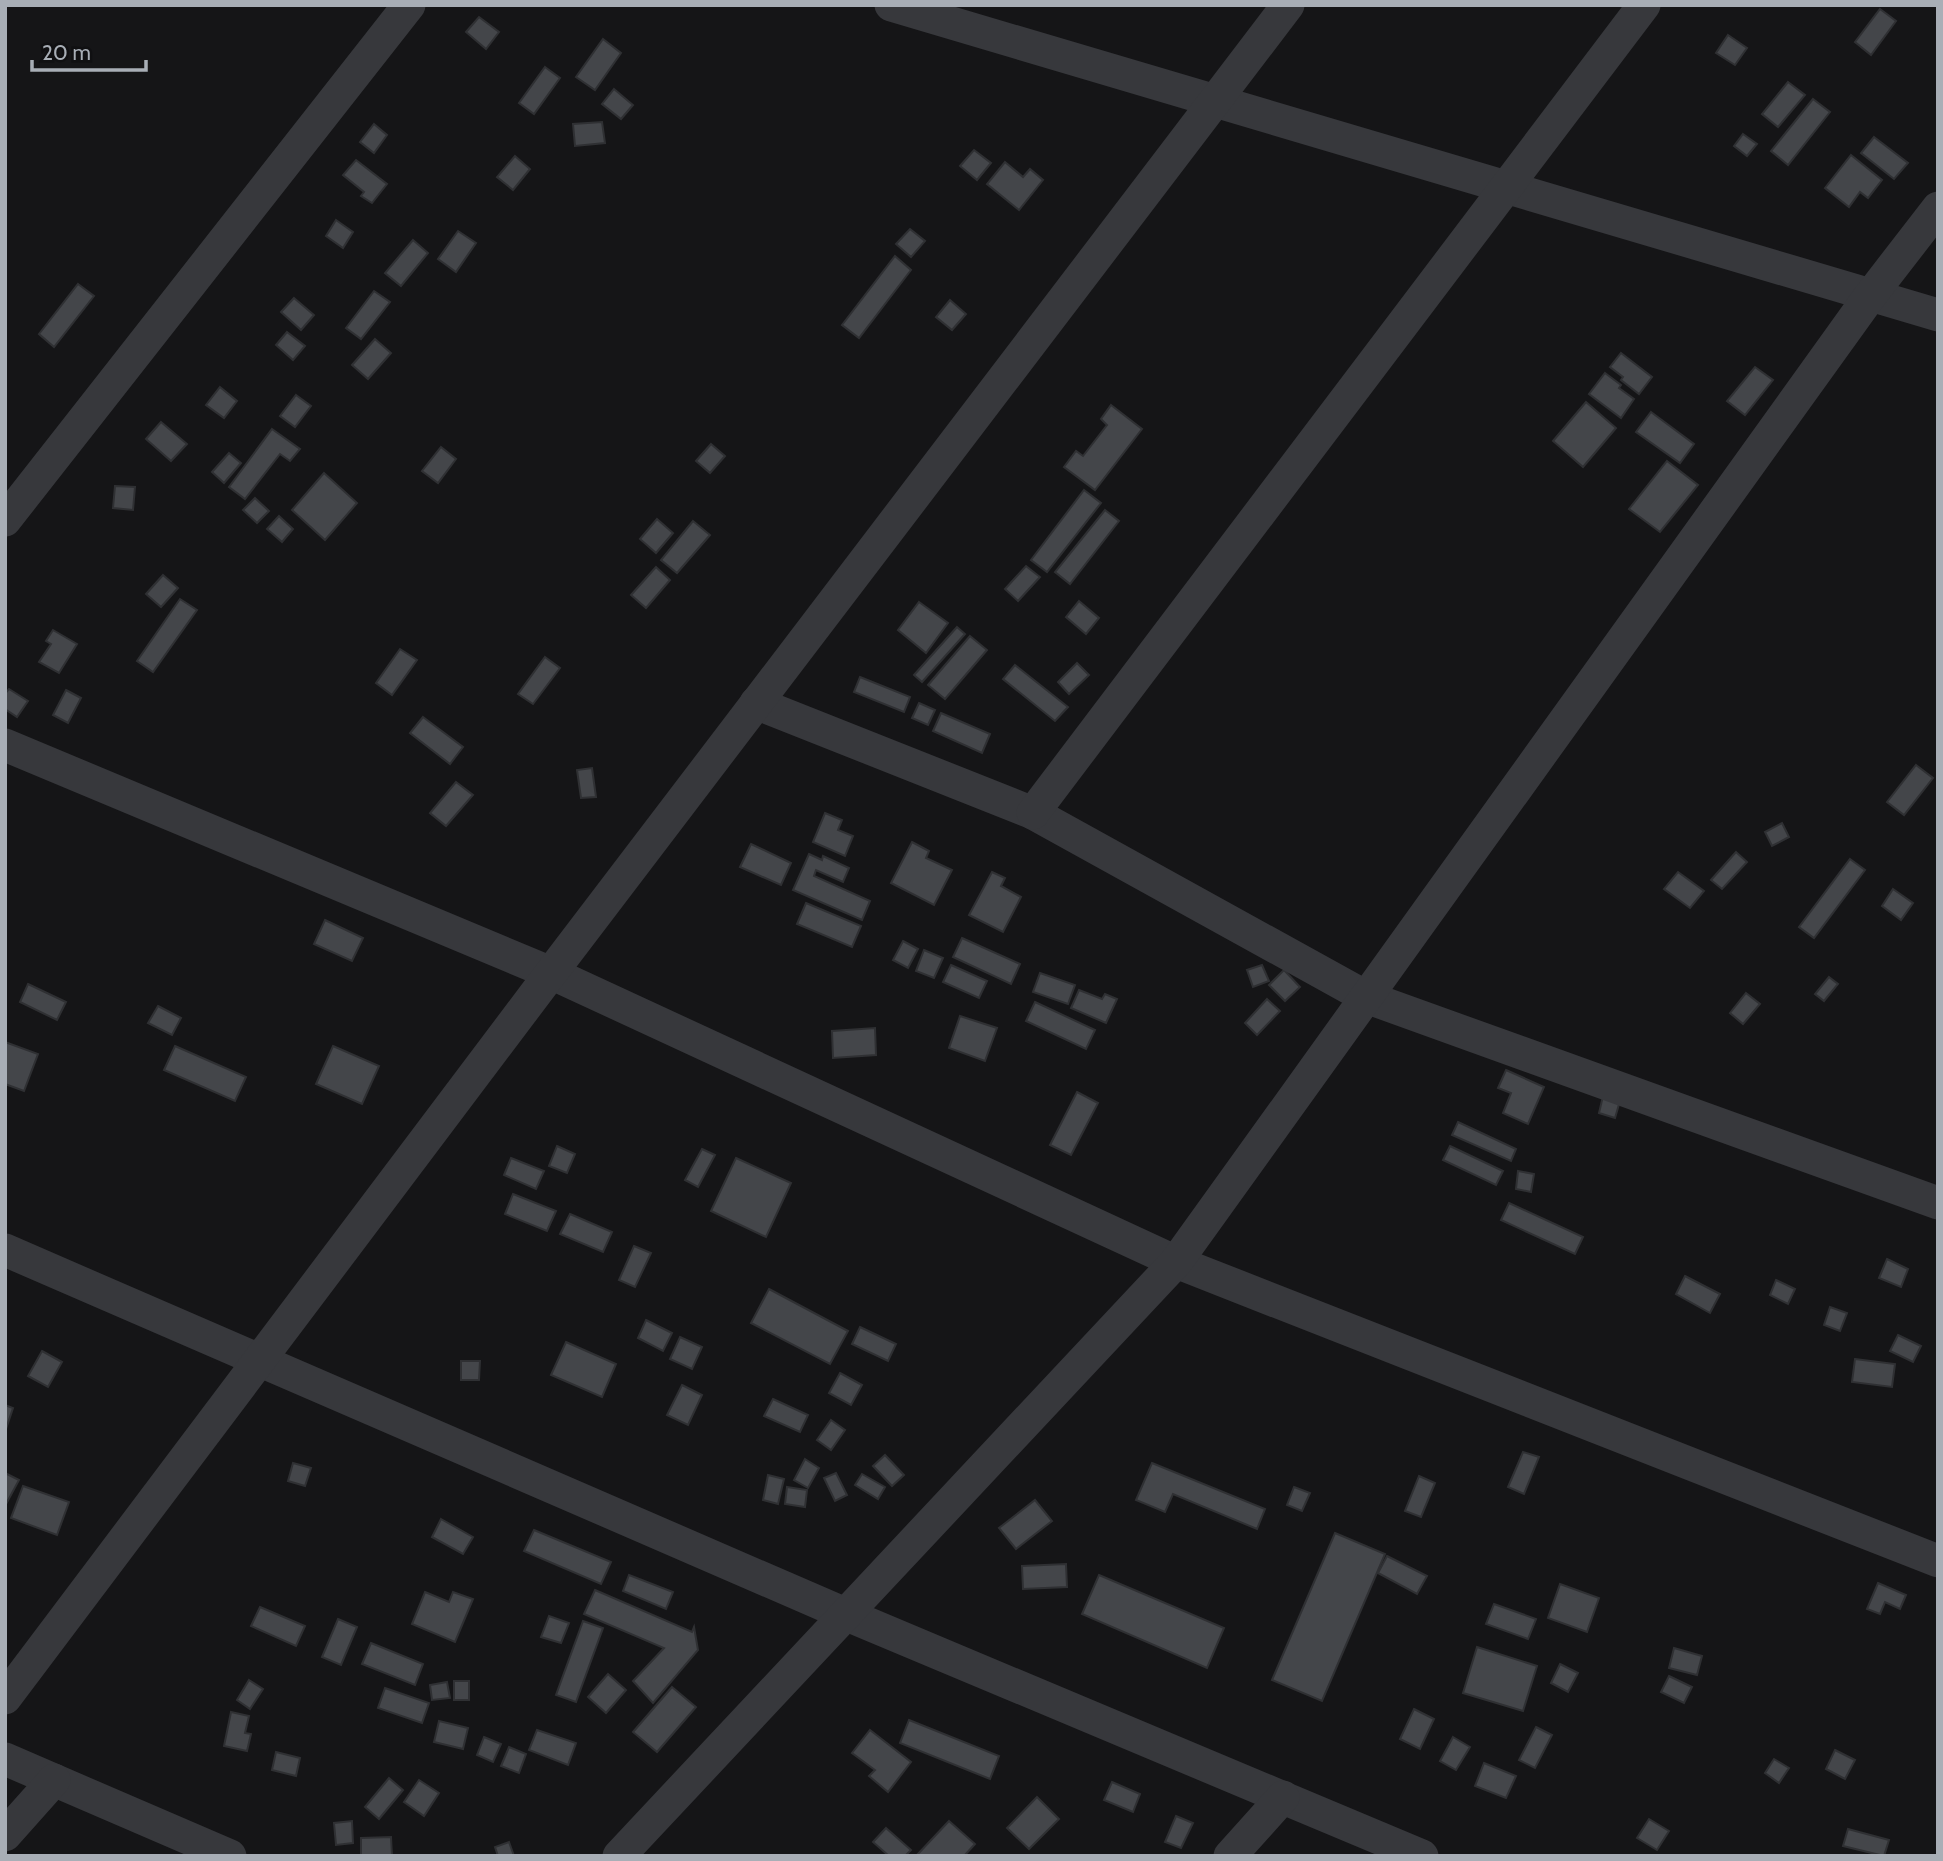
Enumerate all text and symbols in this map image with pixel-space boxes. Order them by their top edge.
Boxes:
scale bar [32,28,145,72]
text: 20 m [42,40,91,65]

